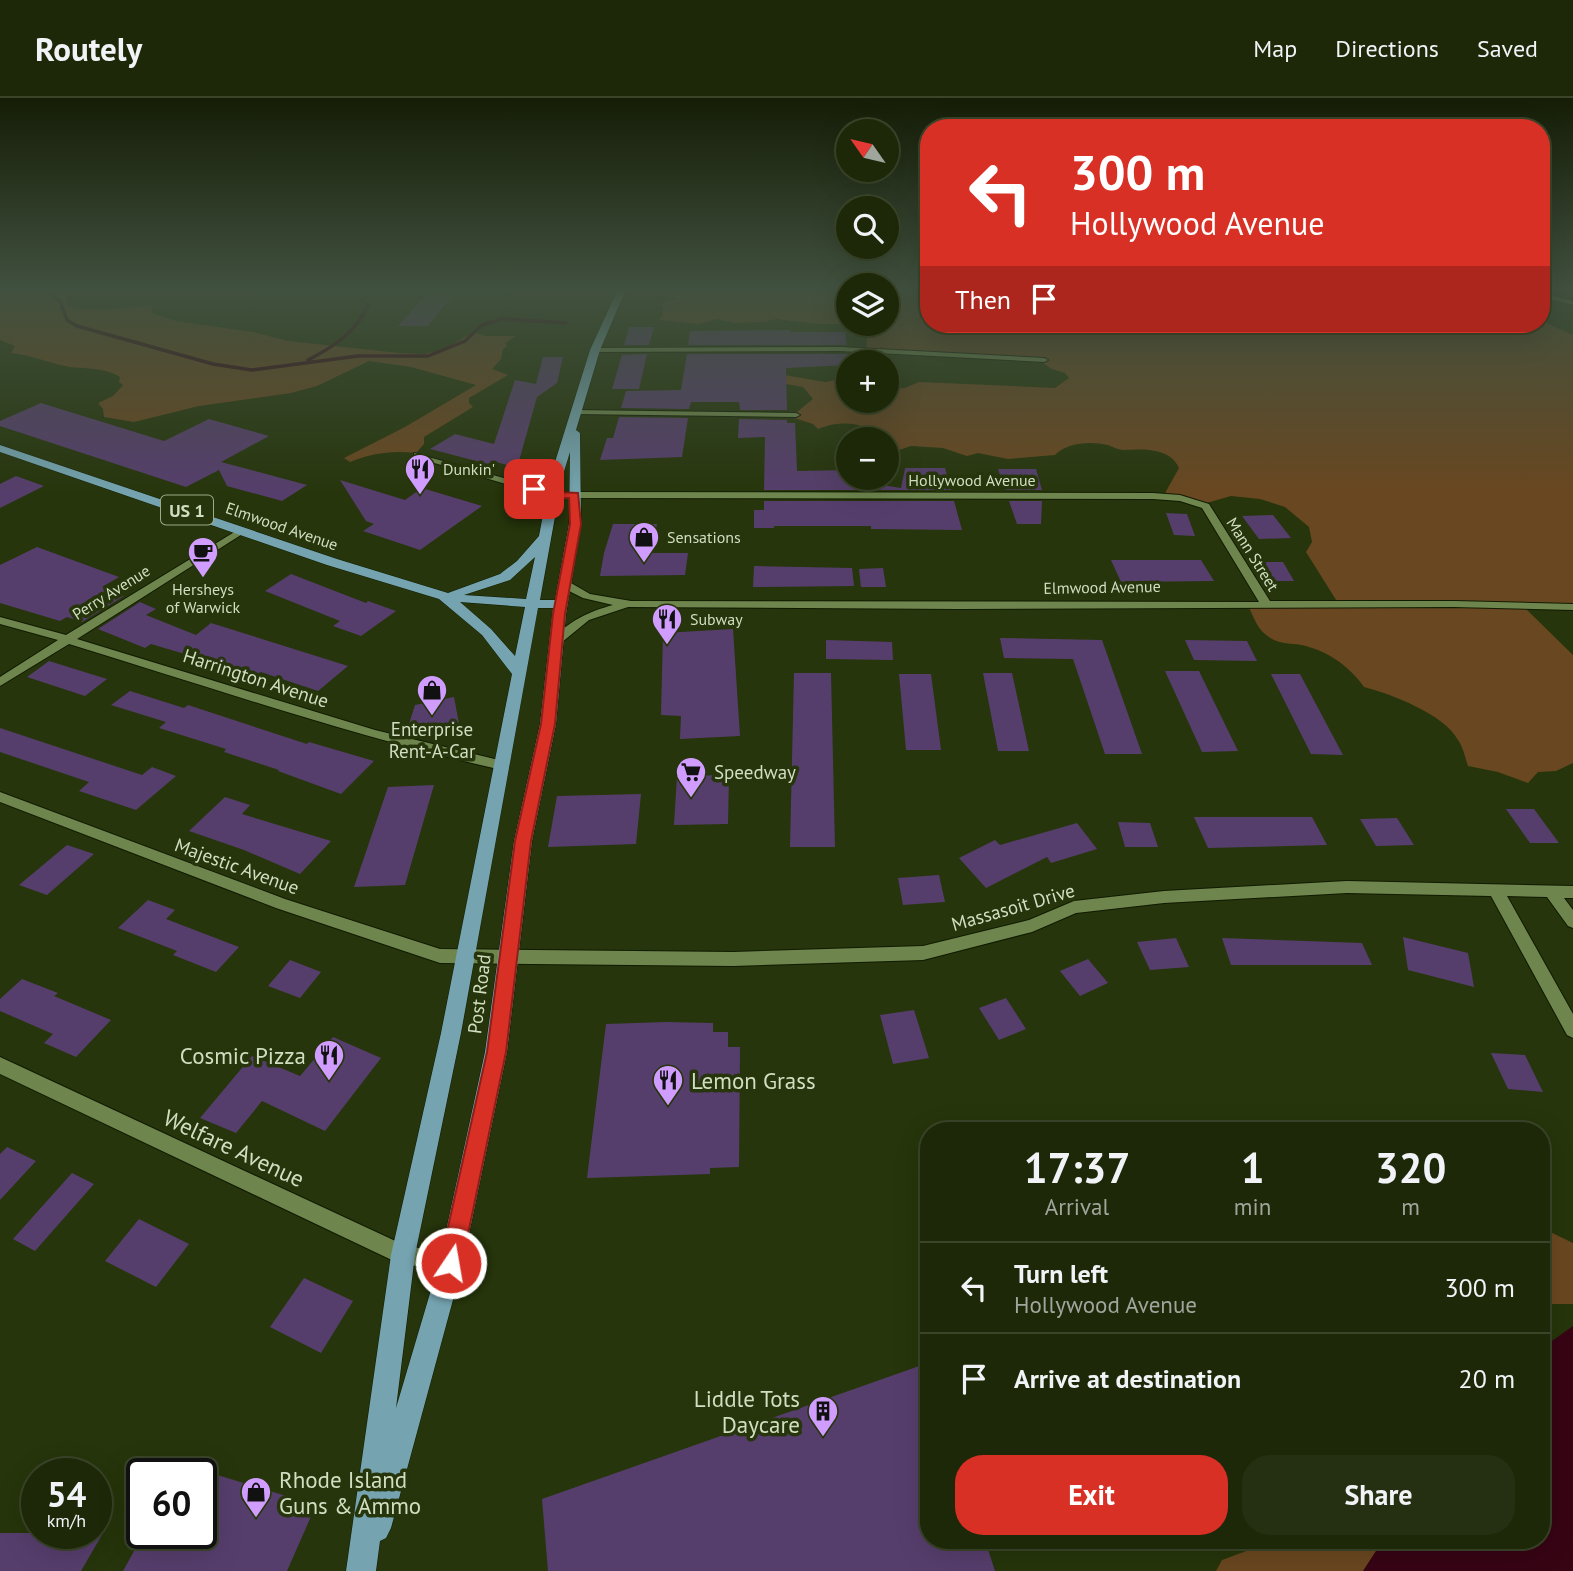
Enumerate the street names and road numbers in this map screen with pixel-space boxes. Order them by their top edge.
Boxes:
street label: Hollywood Avenue [908,470,1036,490]
road number: US 1 [161,496,213,524]
street label: Elmwood Avenue [223,497,341,555]
street label: Mann Street [1222,513,1284,595]
street label: Perry Avenue [68,560,154,624]
street label: Elmwood Avenue [1043,576,1161,598]
street label: Harrington Avenue [180,643,332,713]
street label: Majestic Avenue [172,832,302,900]
street label: Massasoit Drive [949,878,1077,936]
street label: Post Road [462,953,496,1035]
street label: Welfare Avenue [159,1103,309,1193]

